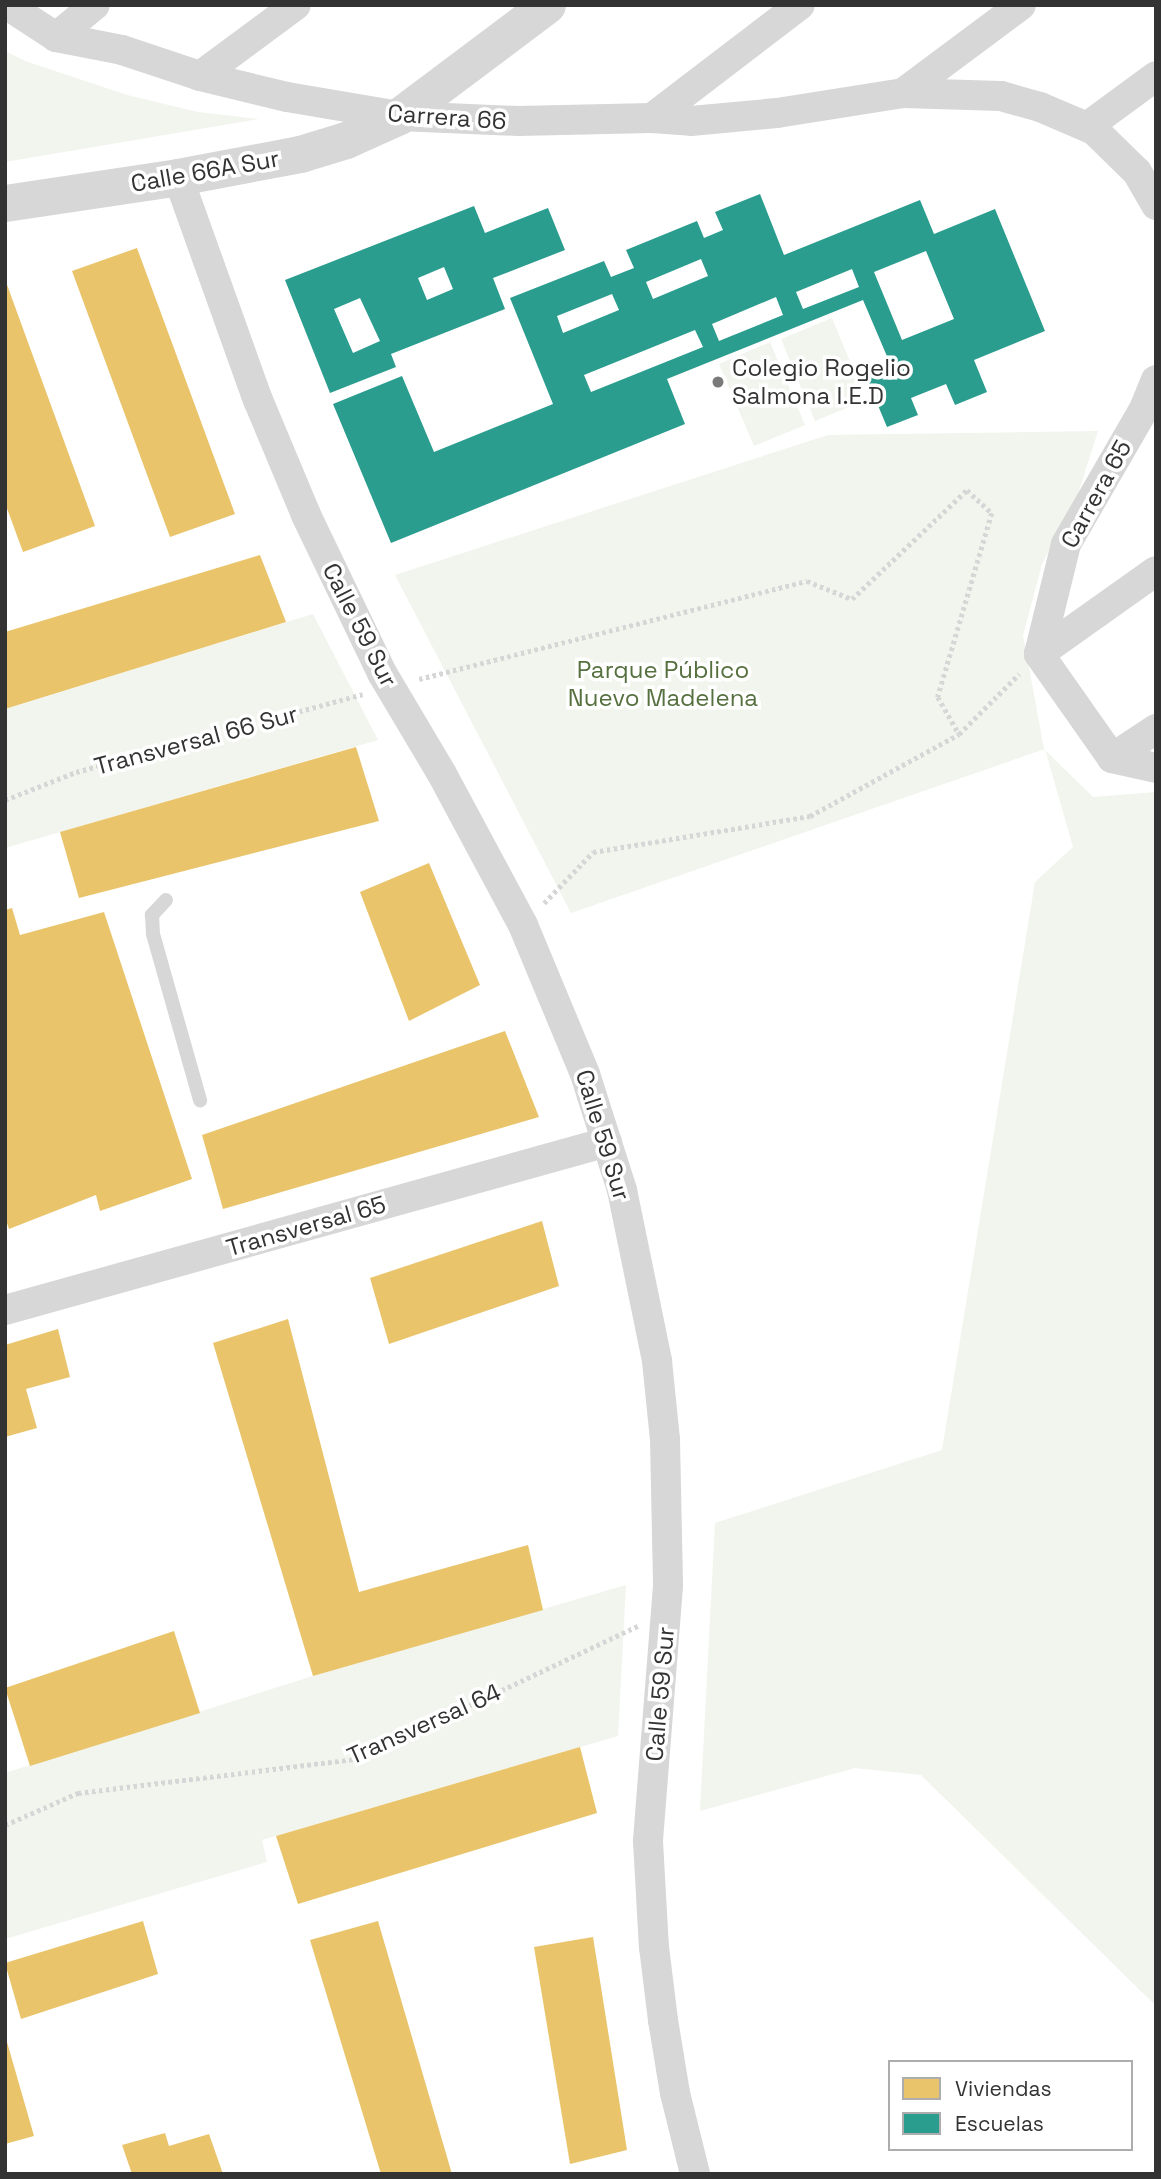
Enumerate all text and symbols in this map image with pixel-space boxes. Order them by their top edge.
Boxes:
street label: Carrera 66 [387,98,507,136]
street label: Calle 66A Sur [128,144,282,198]
place label: Colegio Rogelio Salmona I.E.D [732,354,911,410]
marker: Colegio Rogelio Salmona I.E.D [710,374,726,390]
street label: Carrera 65 [1055,435,1137,553]
street label: Calle 59 Sur [317,558,403,692]
park label: Parque Público Nuevo Madelena [568,656,758,712]
street label: Transversal 66 Sur [91,699,301,781]
street label: Calle 59 Sur [569,1066,637,1204]
street label: Transversal 65 [223,1189,389,1263]
street label: Calle 59 Sur [640,1625,680,1763]
street label: Transversal 64 [343,1677,505,1771]
legend [888,2060,1133,2151]
text: Viviendas [955,2075,1052,2102]
text: Escuelas [955,2110,1044,2137]

